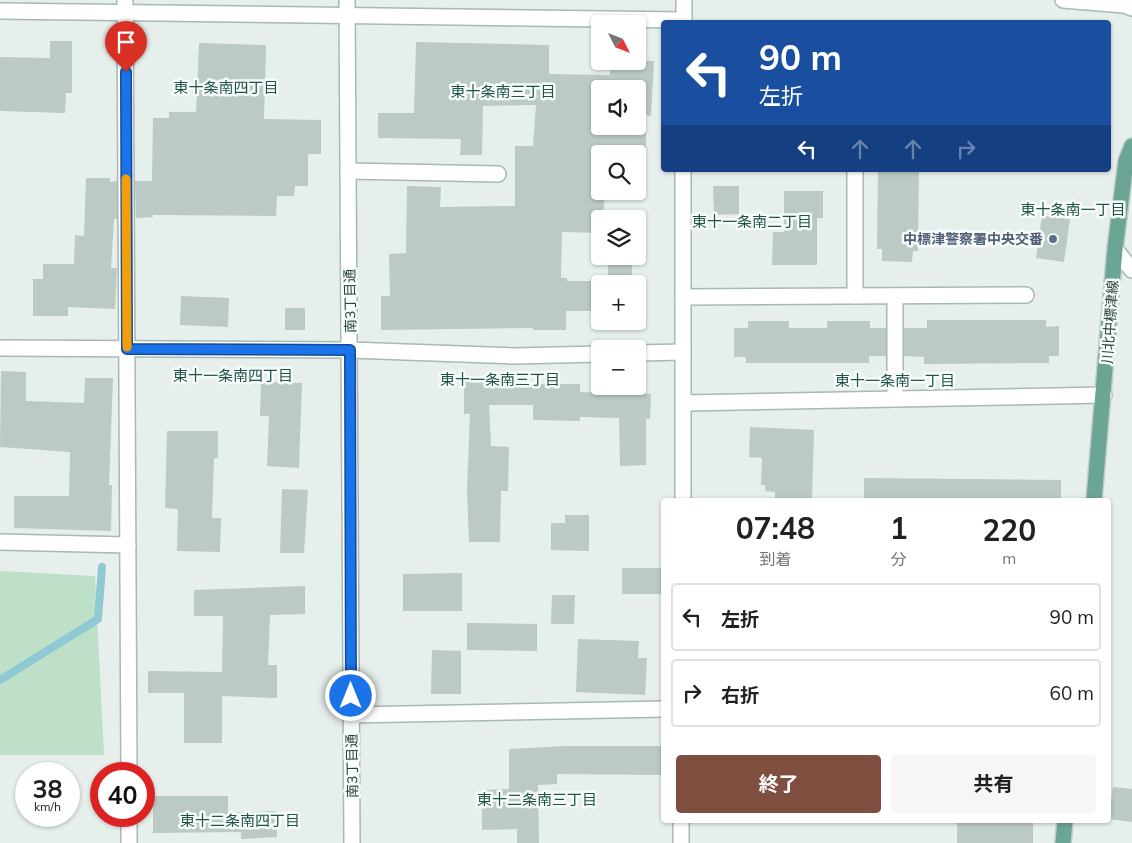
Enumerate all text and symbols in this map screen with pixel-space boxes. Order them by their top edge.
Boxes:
north arrow [591,15,646,70]
map controls [591,15,646,395]
pin [105,21,147,72]
icon: arrive [112,28,140,56]
text: 90 m [759,35,842,79]
icon: left [676,40,741,105]
district label: 東十条南四丁目 [173,78,279,97]
button: sound [591,80,646,135]
district label: 東十条南三丁目 [450,82,556,101]
text: 左折 [759,82,803,110]
icon: left [793,135,821,163]
icon: ahead [846,135,874,163]
icon: ahead [899,135,927,163]
icon: right [952,135,980,163]
button: search [591,145,646,200]
district label: 東十条南一丁目 [1020,200,1126,219]
button: layers [591,210,646,265]
district label: 東十一条南二丁目 [692,212,812,231]
place label: 中標津警察署中央交番 [903,230,1043,248]
marker: 中標津警察署中央交番 [1047,233,1059,245]
street label: 南3丁目通 [340,269,360,333]
button: + [591,275,646,330]
street label: 川北中標津線 [1098,279,1122,365]
button: − [591,340,646,395]
district label: 東十一条南四丁目 [173,366,293,385]
district label: 東十一条南三丁目 [440,370,560,389]
district label: 東十一条南一丁目 [835,371,955,390]
text: 07:48 [736,509,815,547]
text: 1 [890,509,908,547]
text: 220 [982,511,1036,549]
text: m [1002,548,1016,568]
text: 到着 [759,549,791,569]
text: 分 [891,549,907,569]
icon: left [678,603,706,631]
text: 90 m [1050,605,1094,629]
text: 左折 [721,607,759,631]
position arrow [324,669,376,721]
icon: right [678,679,706,707]
text: 60 m [1050,681,1094,705]
text: 右折 [721,683,759,707]
street label: 南3丁目通 [342,734,362,798]
button: 終了 [676,755,881,813]
button: 共有 [891,755,1096,813]
speed limit sign: 40 [90,762,155,827]
text: 38 [32,773,63,804]
district label: 東十二条南三丁目 [477,790,597,809]
text: km/h [34,799,61,814]
district label: 東十二条南四丁目 [180,811,300,830]

